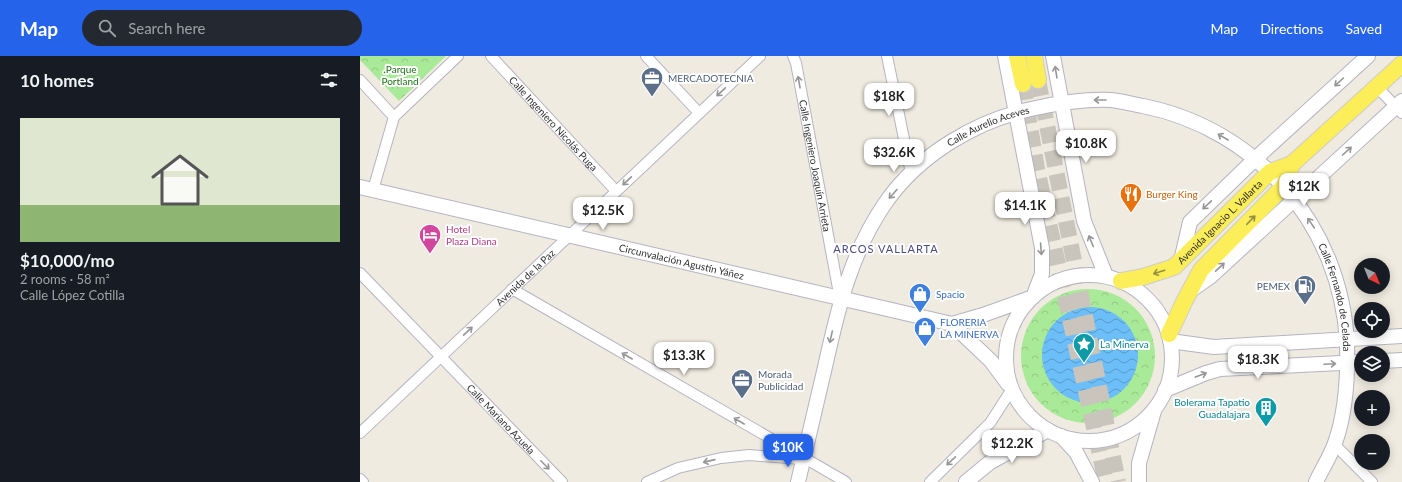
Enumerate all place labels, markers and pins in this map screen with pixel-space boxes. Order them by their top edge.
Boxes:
office icon: MERCADOTECNIA [639,65,665,98]
place label: MERCADOTECNIA [668,72,754,84]
pin: $18K [865,83,913,117]
pin: $10.8K [1053,130,1119,164]
pin: $32.6K [861,139,927,173]
pin: $12K [1280,173,1328,207]
restaurant icon: Burger King [1118,181,1144,214]
place label: Burger King [1146,188,1198,200]
pin: $14.1K [992,192,1058,226]
pin: $12.5K [570,197,636,231]
hotel icon: Hotel Plaza Diana [417,222,443,255]
place label: Hotel Plaza Diana [446,223,497,247]
fuel station icon: PEMEX [1292,273,1318,306]
place label: PEMEX [1257,280,1290,292]
shop icon: Spacio [907,281,933,314]
place label: Spacio [936,288,965,300]
shop icon: FLORERIA LA MINERVA [912,315,938,348]
place label: FLORERIA LA MINERVA [940,316,999,340]
place icon: La Minerva [1071,331,1097,364]
place label: La Minerva [1100,338,1149,350]
pin: $13.3K [651,342,717,376]
pin: $18.3K [1225,346,1291,380]
office icon: Morada Publicidad [729,367,755,400]
place label: Morada Publicidad [758,368,803,392]
building icon: Bolerama Tapatio Guadalajara [1253,395,1279,428]
place label: Bolerama Tapatio Guadalajara [1174,396,1250,420]
pin: $12.2K [979,430,1045,464]
pin: $10K [764,434,812,468]

